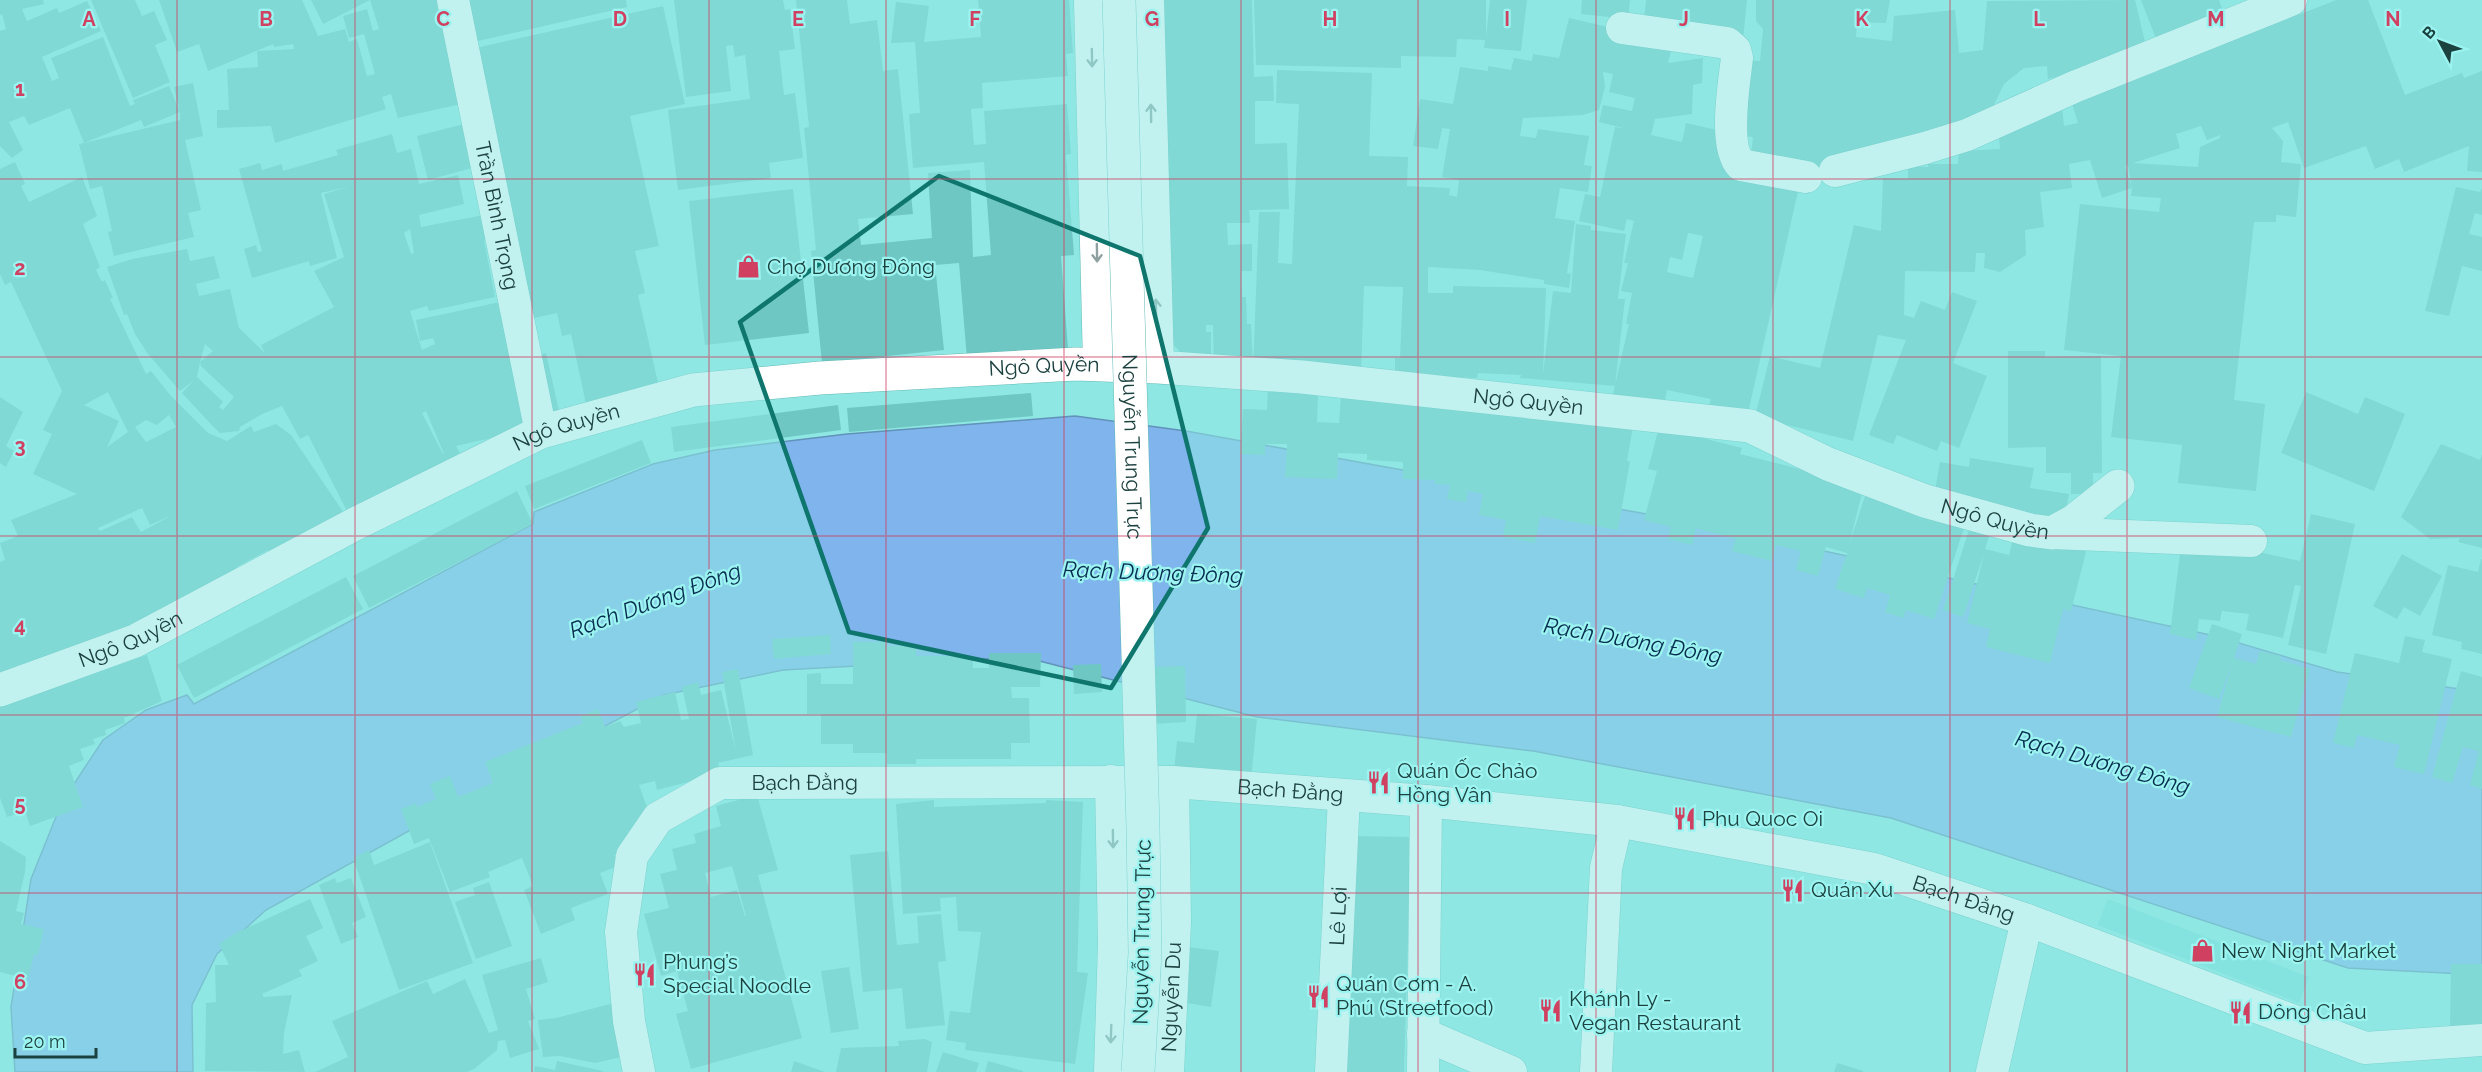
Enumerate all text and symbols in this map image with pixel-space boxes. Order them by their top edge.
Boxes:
text: A [82,7,96,31]
text: B [259,7,273,31]
text: C [436,7,450,31]
text: D [613,7,627,31]
text: E [792,7,804,31]
text: F [969,7,981,31]
text: G [1145,7,1159,31]
text: H [1323,7,1337,31]
text: I [1504,7,1510,31]
text: J [1679,7,1689,31]
text: K [1855,7,1869,31]
text: L [2033,7,2045,31]
text: M [2207,7,2225,31]
text: N [2385,7,2401,31]
north arrow [2410,12,2470,72]
text: B [2418,22,2440,43]
one-way arrow [1086,48,1097,68]
text: 1 [15,77,25,101]
one-way arrow [1145,104,1157,124]
street label: Trần Bình Trọng [470,139,525,292]
one-way arrow [1091,243,1102,263]
shop icon: Chợ Dương Đông [736,254,762,280]
place label: Chợ Dương Đông [767,254,935,279]
text: 2 [14,256,26,280]
one-way arrow [1150,299,1162,319]
street label: Ngô Quyền [988,351,1100,381]
street label: Nguyễn Trung Trực [1117,354,1148,540]
street label: Ngô Quyền [1472,383,1585,420]
street label: Ngô Quyền [508,398,623,456]
text: 3 [14,434,26,458]
street label: Ngô Quyền [1938,493,2051,544]
water label: Rạch Dương Đông [1062,556,1244,588]
water label: Rạch Dương Đông [566,557,744,643]
street label: Ngô Quyền [75,605,186,672]
water label: Rạch Dương Đông [1542,612,1724,668]
text: 4 [14,613,26,637]
water label: Rạch Dương Đông [2013,725,2193,799]
place label: Quán Ốc Chảo Hồng Vân [1397,758,1538,807]
street label: Bạch Đằng [751,770,858,795]
restaurant icon: Quán Ốc Chảo Hồng Vân [1366,770,1392,796]
street label: Bạch Đằng [1236,774,1344,807]
text: 5 [14,792,26,816]
restaurant icon: Phu Quoc Oi [1671,806,1697,832]
place label: Phu Quoc Oi [1702,806,1823,831]
one-way arrow [1107,829,1118,849]
street label: Nguyễn Trung Trực [1127,839,1156,1025]
street label: Bạch Đằng [1909,870,2018,927]
restaurant icon: Quán Xu [1780,877,1806,903]
place label: Quán Xu [1811,877,1893,902]
street label: Lê Lợi [1324,886,1352,946]
shop icon: New Night Market [2190,938,2216,964]
place label: New Night Market [2221,938,2396,963]
street label: Nguyễn Du [1156,941,1186,1053]
place label: Phung’s Special Noodle [663,949,811,998]
restaurant icon: Phung’s Special Noodle [632,961,658,987]
text: 6 [14,970,26,994]
place label: Quán Cơm - A. Phú (Streetfood) [1336,971,1493,1020]
restaurant icon: Quán Cơm - A. Phú (Streetfood) [1305,983,1331,1009]
place label: Khánh Ly - Vegan Restaurant [1569,986,1741,1035]
restaurant icon: Khánh Ly - Vegan Restaurant [1538,998,1564,1024]
restaurant icon: Dông Châu [2227,999,2253,1025]
place label: Dông Châu [2258,999,2367,1024]
scale bar [15,1021,96,1059]
one-way arrow [1105,1024,1117,1044]
text: 20 m [24,1031,66,1052]

